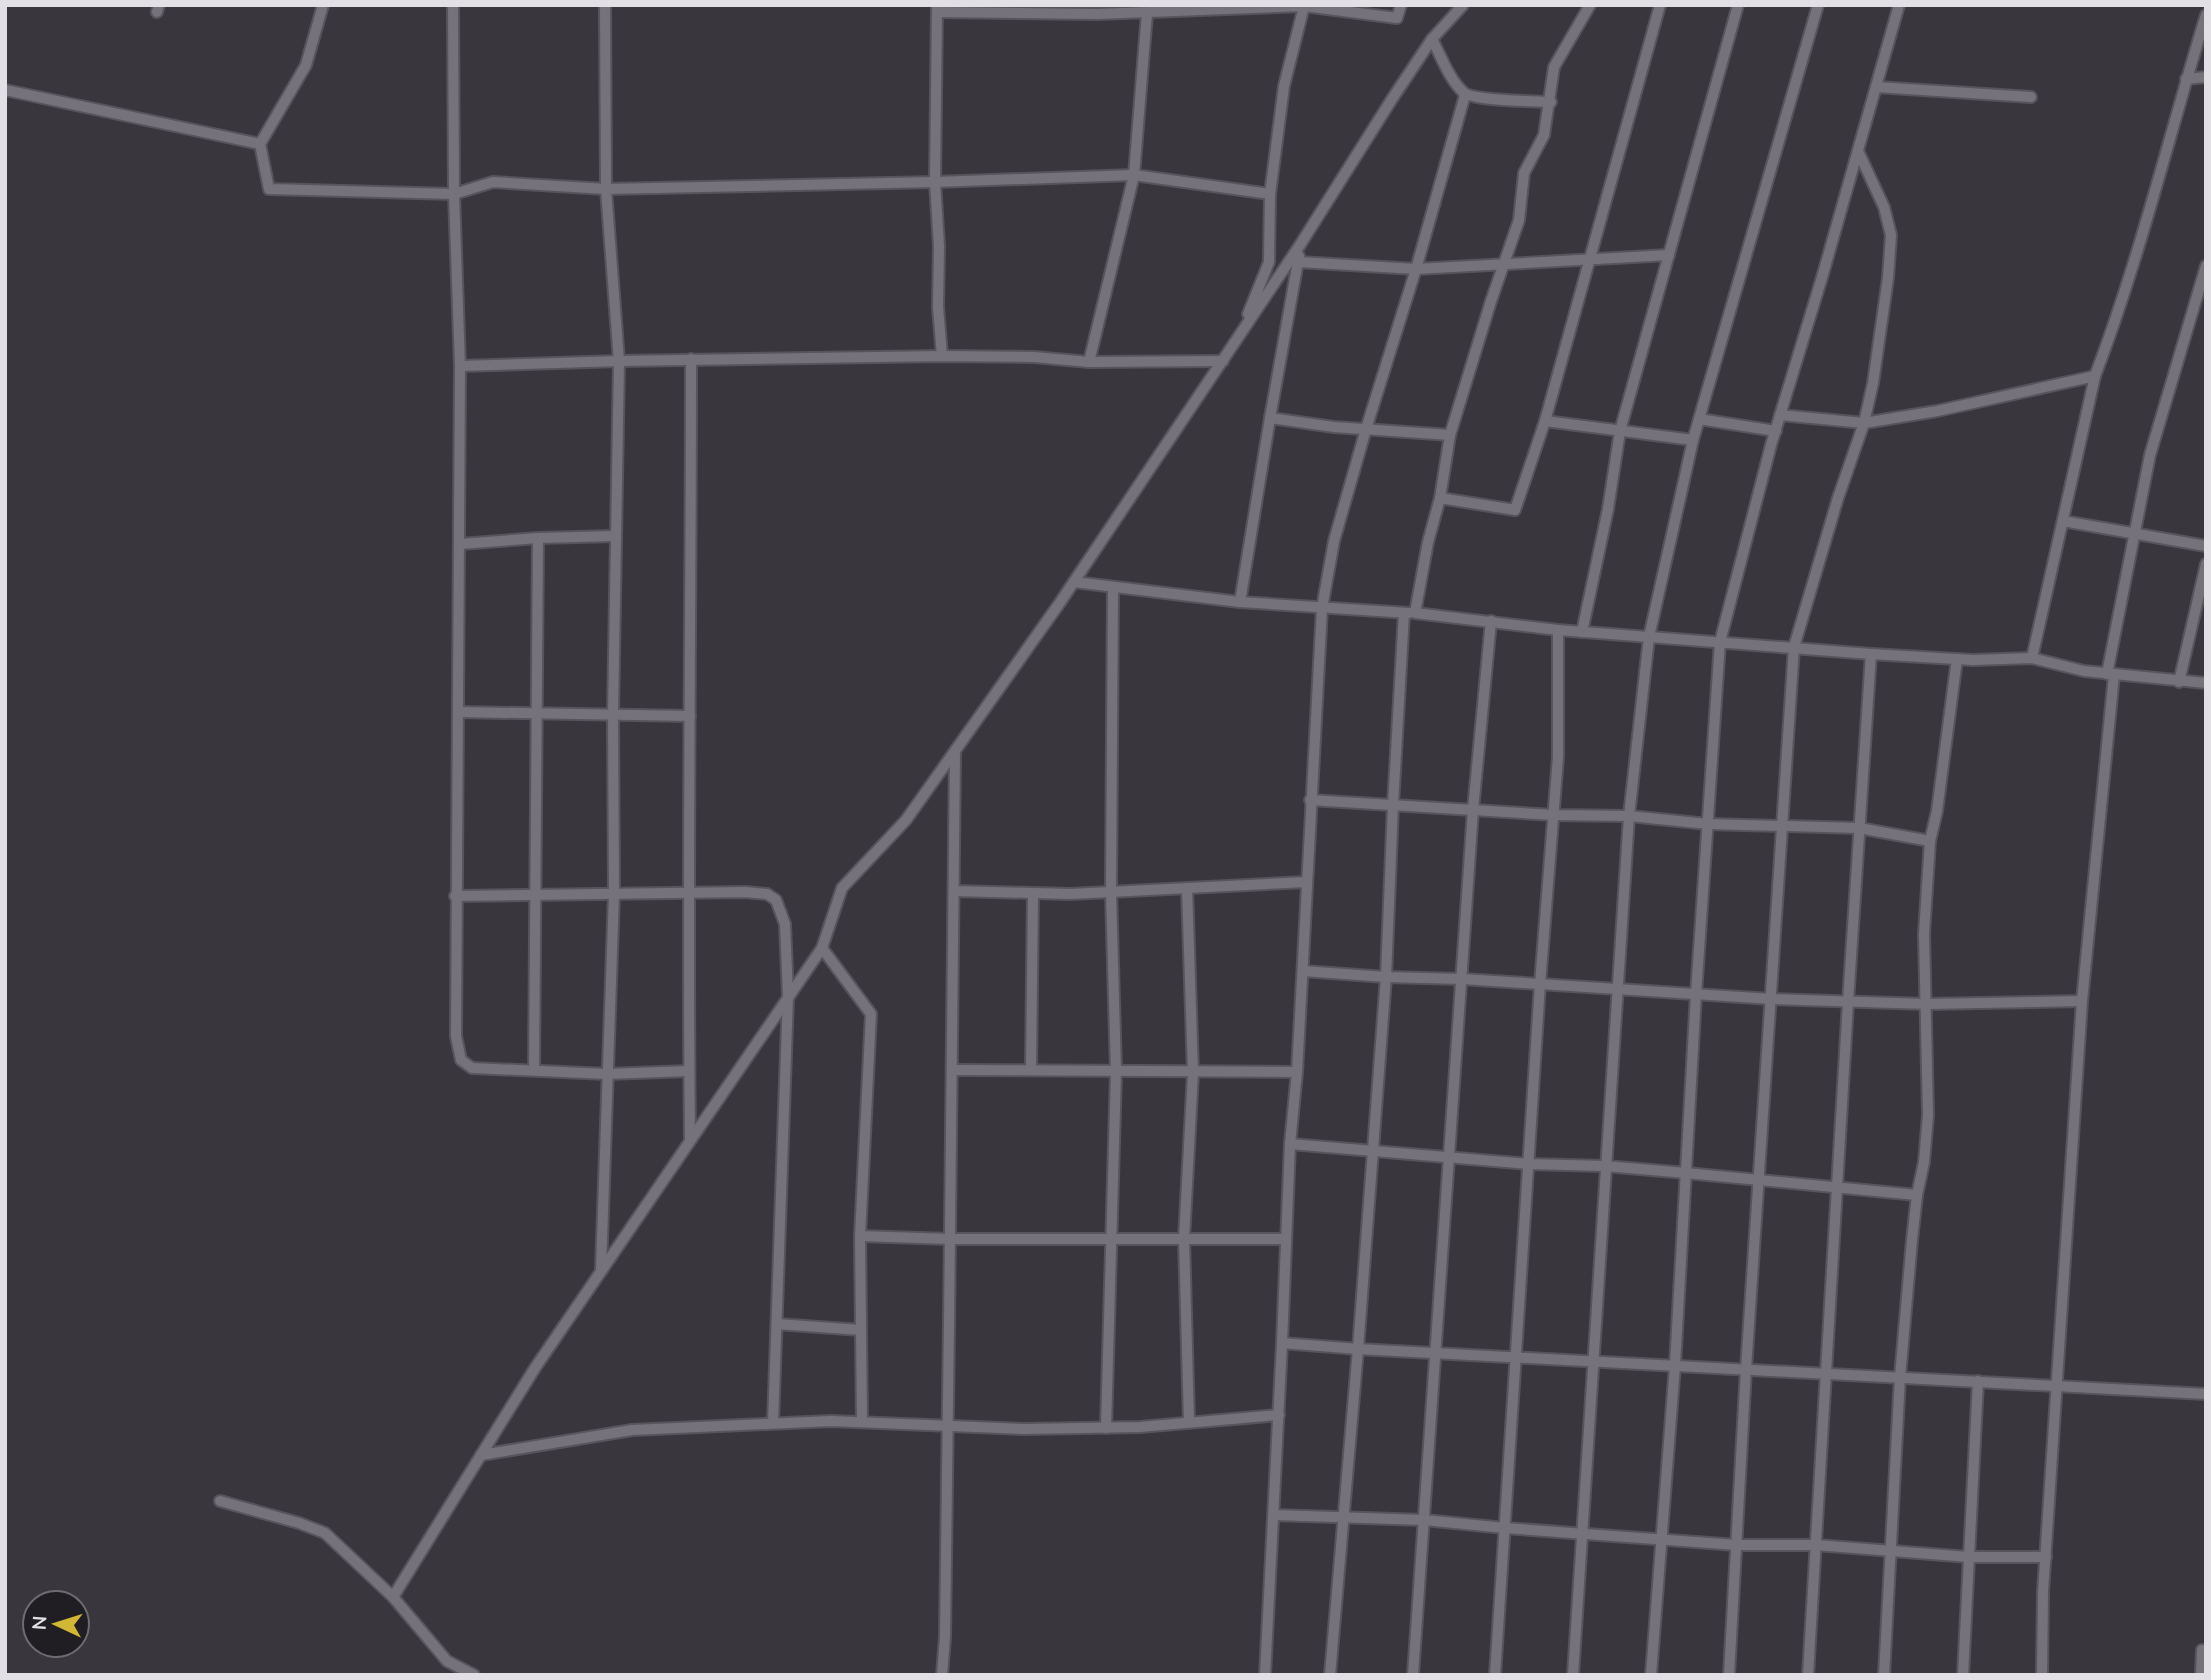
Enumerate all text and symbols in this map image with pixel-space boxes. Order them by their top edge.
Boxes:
north arrow [21,1589,91,1659]
text: N [27,1615,52,1631]

